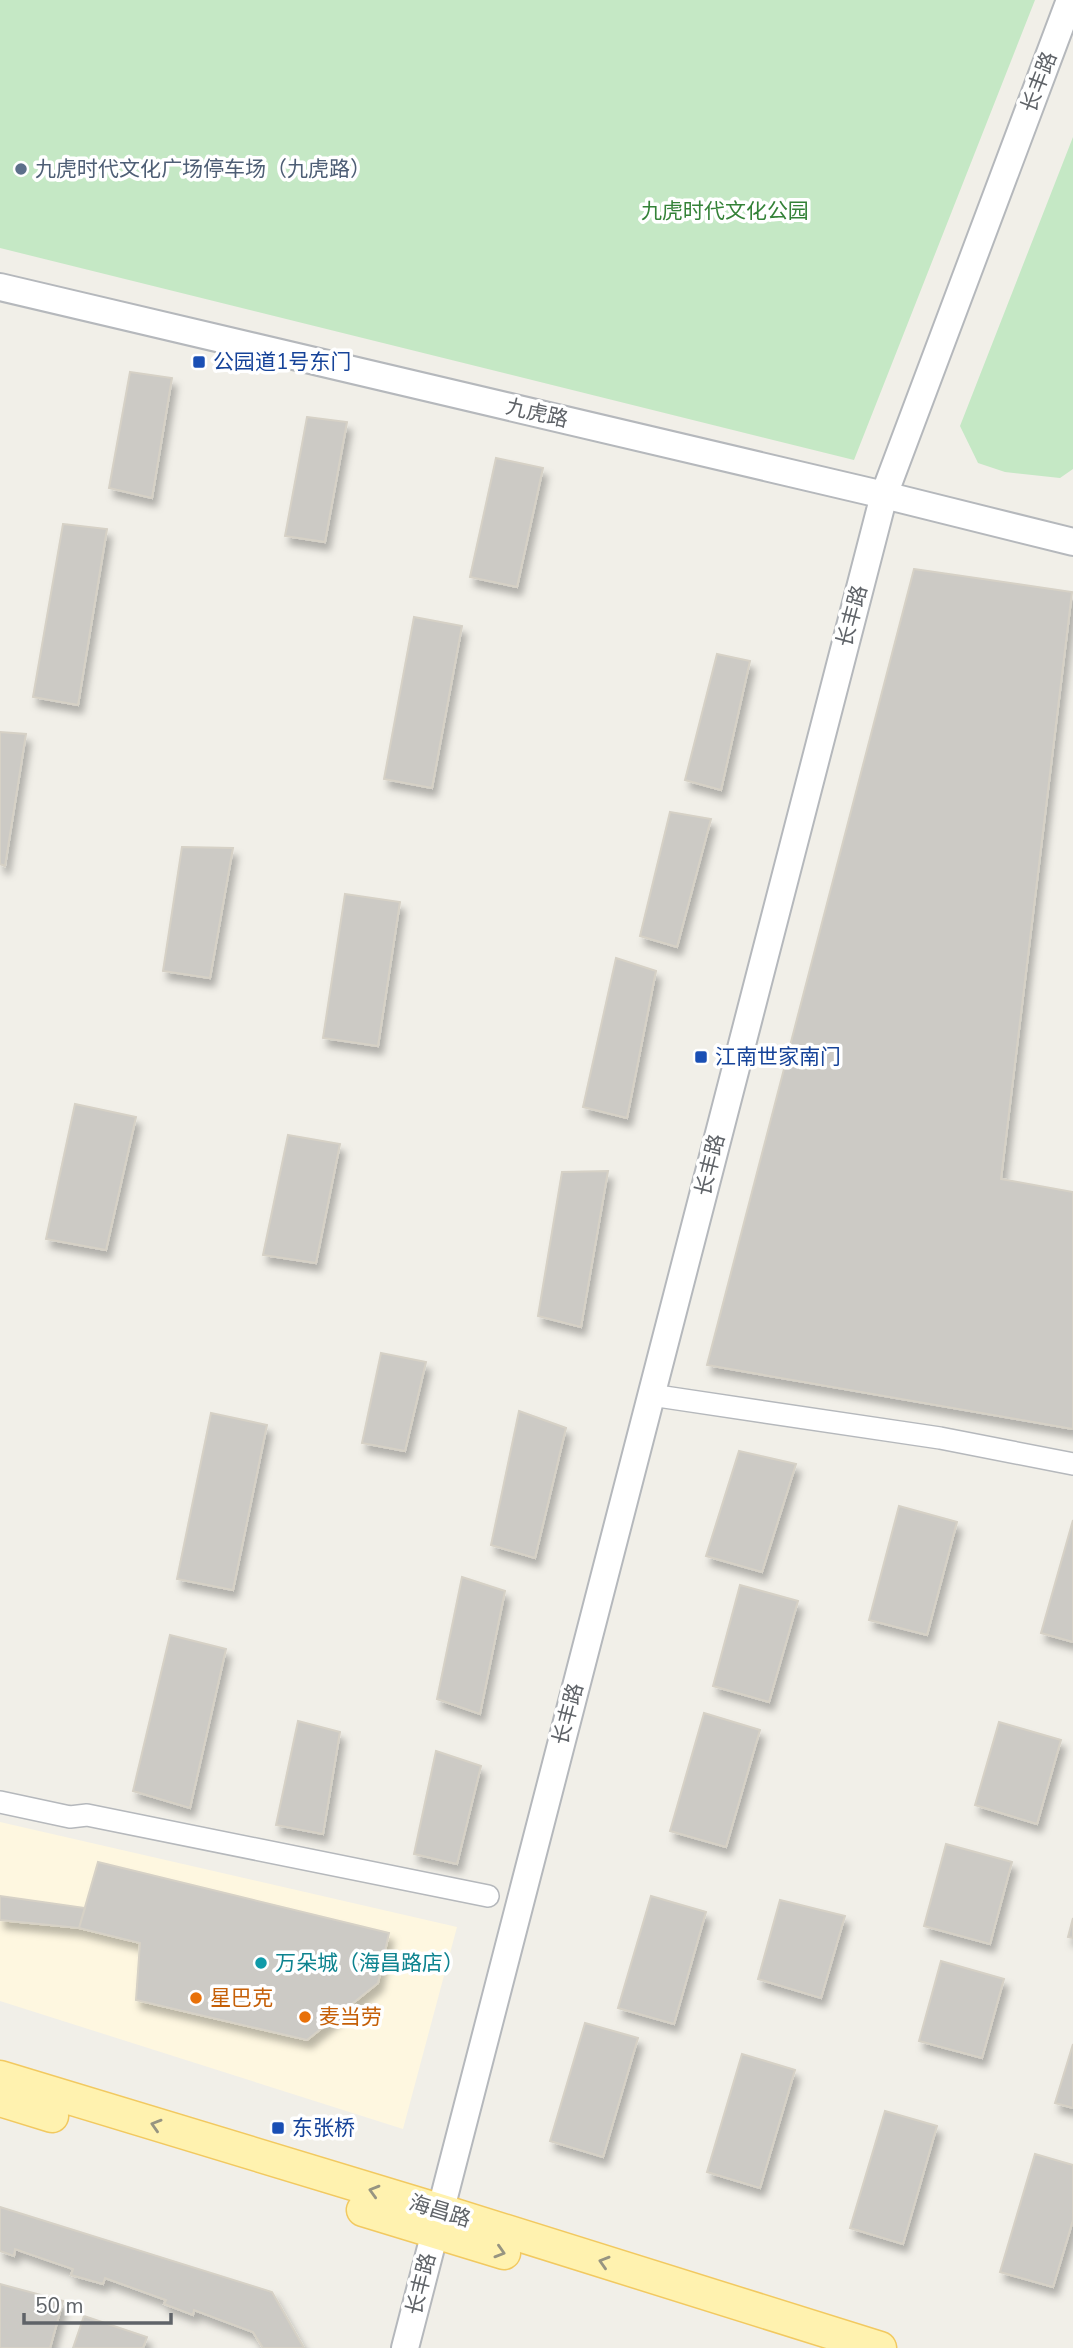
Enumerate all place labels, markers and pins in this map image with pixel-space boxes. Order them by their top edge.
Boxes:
place label: 九虎时代文化广场停车场（九虎路） [35,155,371,183]
marker: 九虎时代文化广场停车场（九虎路） [13,161,29,177]
place label: 公园道1号东门 [213,348,352,376]
marker: 公园道1号东门 [191,354,207,370]
place label: 江南世家南门 [715,1043,841,1071]
marker: 江南世家南门 [693,1049,709,1065]
place label: 万朵城（海昌路店） [275,1949,464,1977]
marker: 万朵城（海昌路店） [253,1955,269,1971]
place label: 星巴克 [210,1984,273,2012]
marker: 星巴克 [188,1990,204,2006]
place label: 麦当劳 [319,2003,382,2031]
marker: 麦当劳 [297,2009,313,2025]
place label: 东张桥 [292,2114,355,2142]
marker: 东张桥 [270,2120,286,2136]

